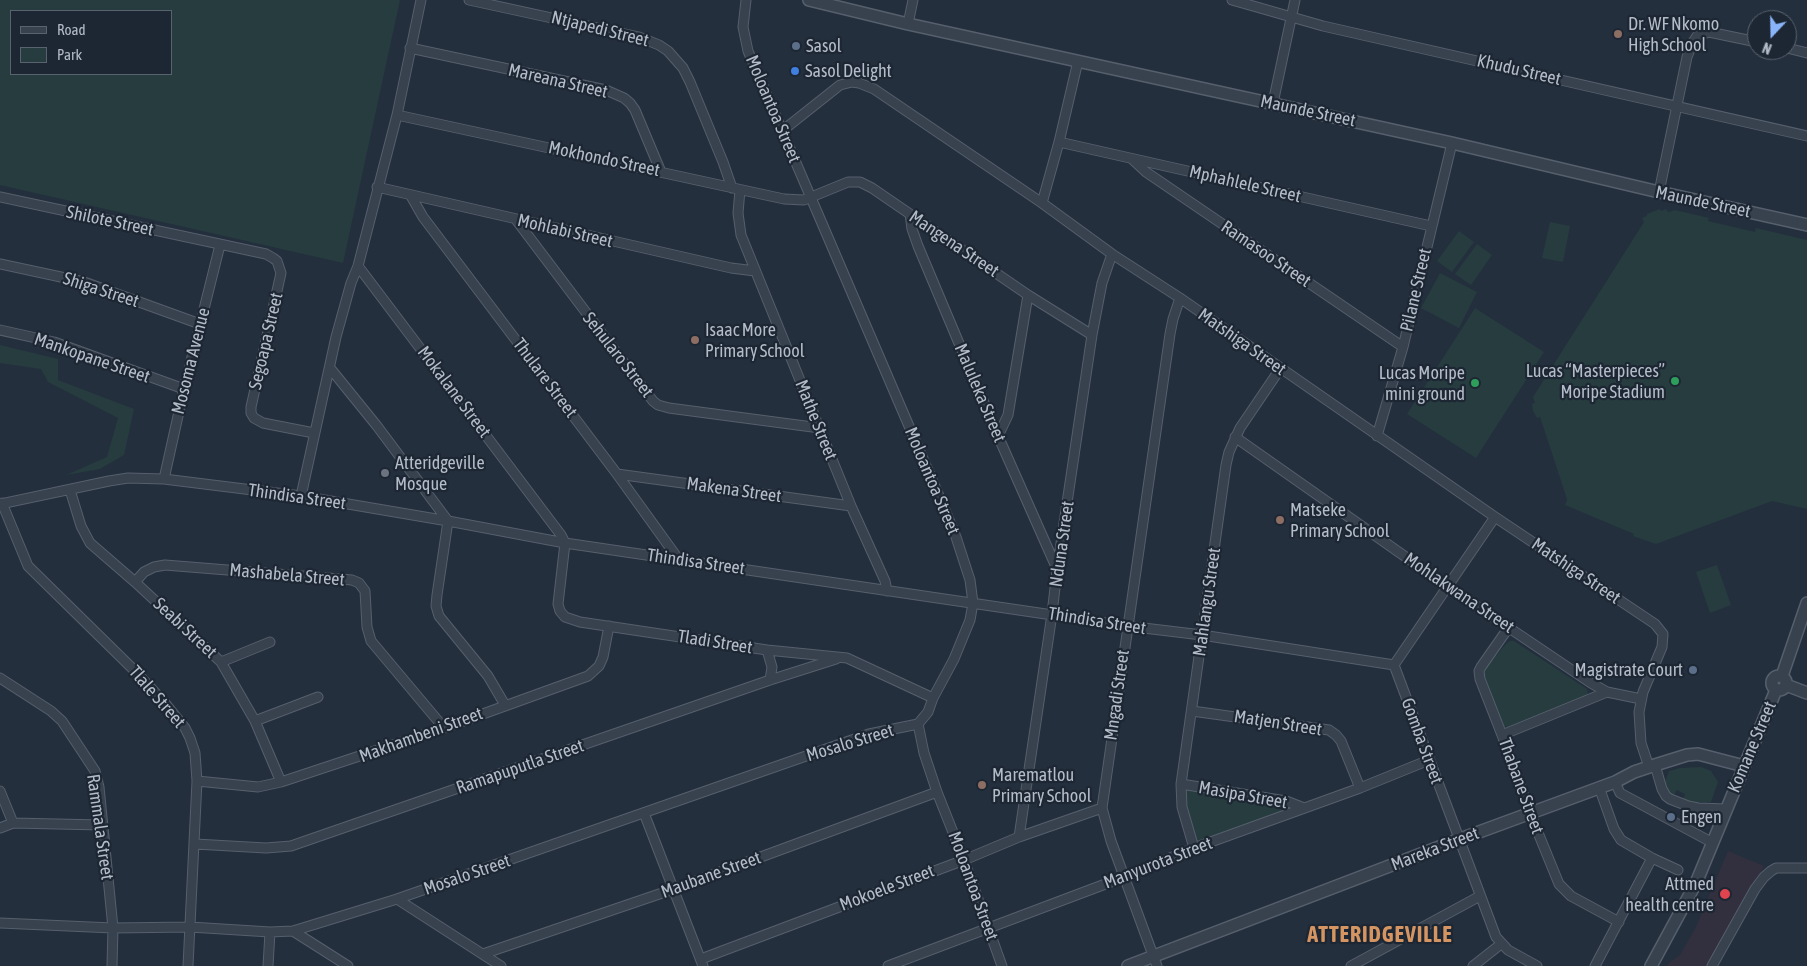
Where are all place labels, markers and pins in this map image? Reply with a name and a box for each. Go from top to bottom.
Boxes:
place label: Dr. WF Nkomo High School [1628,13,1719,56]
marker: Dr. WF Nkomo High School [1612,28,1624,40]
place label: Sasol [806,35,842,57]
marker: Sasol [790,40,802,52]
place label: Sasol Delight [805,60,892,82]
marker: Sasol Delight [789,65,801,77]
place label: Isaac More Primary School [705,319,804,362]
marker: Isaac More Primary School [689,334,701,346]
place label: Lucas “Masterpieces” Moripe Stadium [1526,360,1665,402]
place label: Lucas Moripe mini ground [1379,362,1465,404]
marker: Lucas “Masterpieces” Moripe Stadium [1669,375,1681,387]
marker: Lucas Moripe mini ground [1469,377,1481,389]
place label: Atteridgeville Mosque [395,452,485,494]
marker: Atteridgeville Mosque [379,467,391,479]
place label: Matseke Primary School [1290,499,1389,542]
marker: Matseke Primary School [1274,514,1286,526]
place label: Magistrate Court [1575,659,1683,681]
marker: Magistrate Court [1687,664,1699,676]
place label: Marematlou Primary School [992,764,1091,806]
marker: Marematlou Primary School [976,779,988,791]
place label: Engen [1681,806,1722,828]
marker: Engen [1665,811,1677,823]
place label: Attmed health centre [1625,873,1714,916]
marker: Attmed health centre [1718,887,1732,901]

